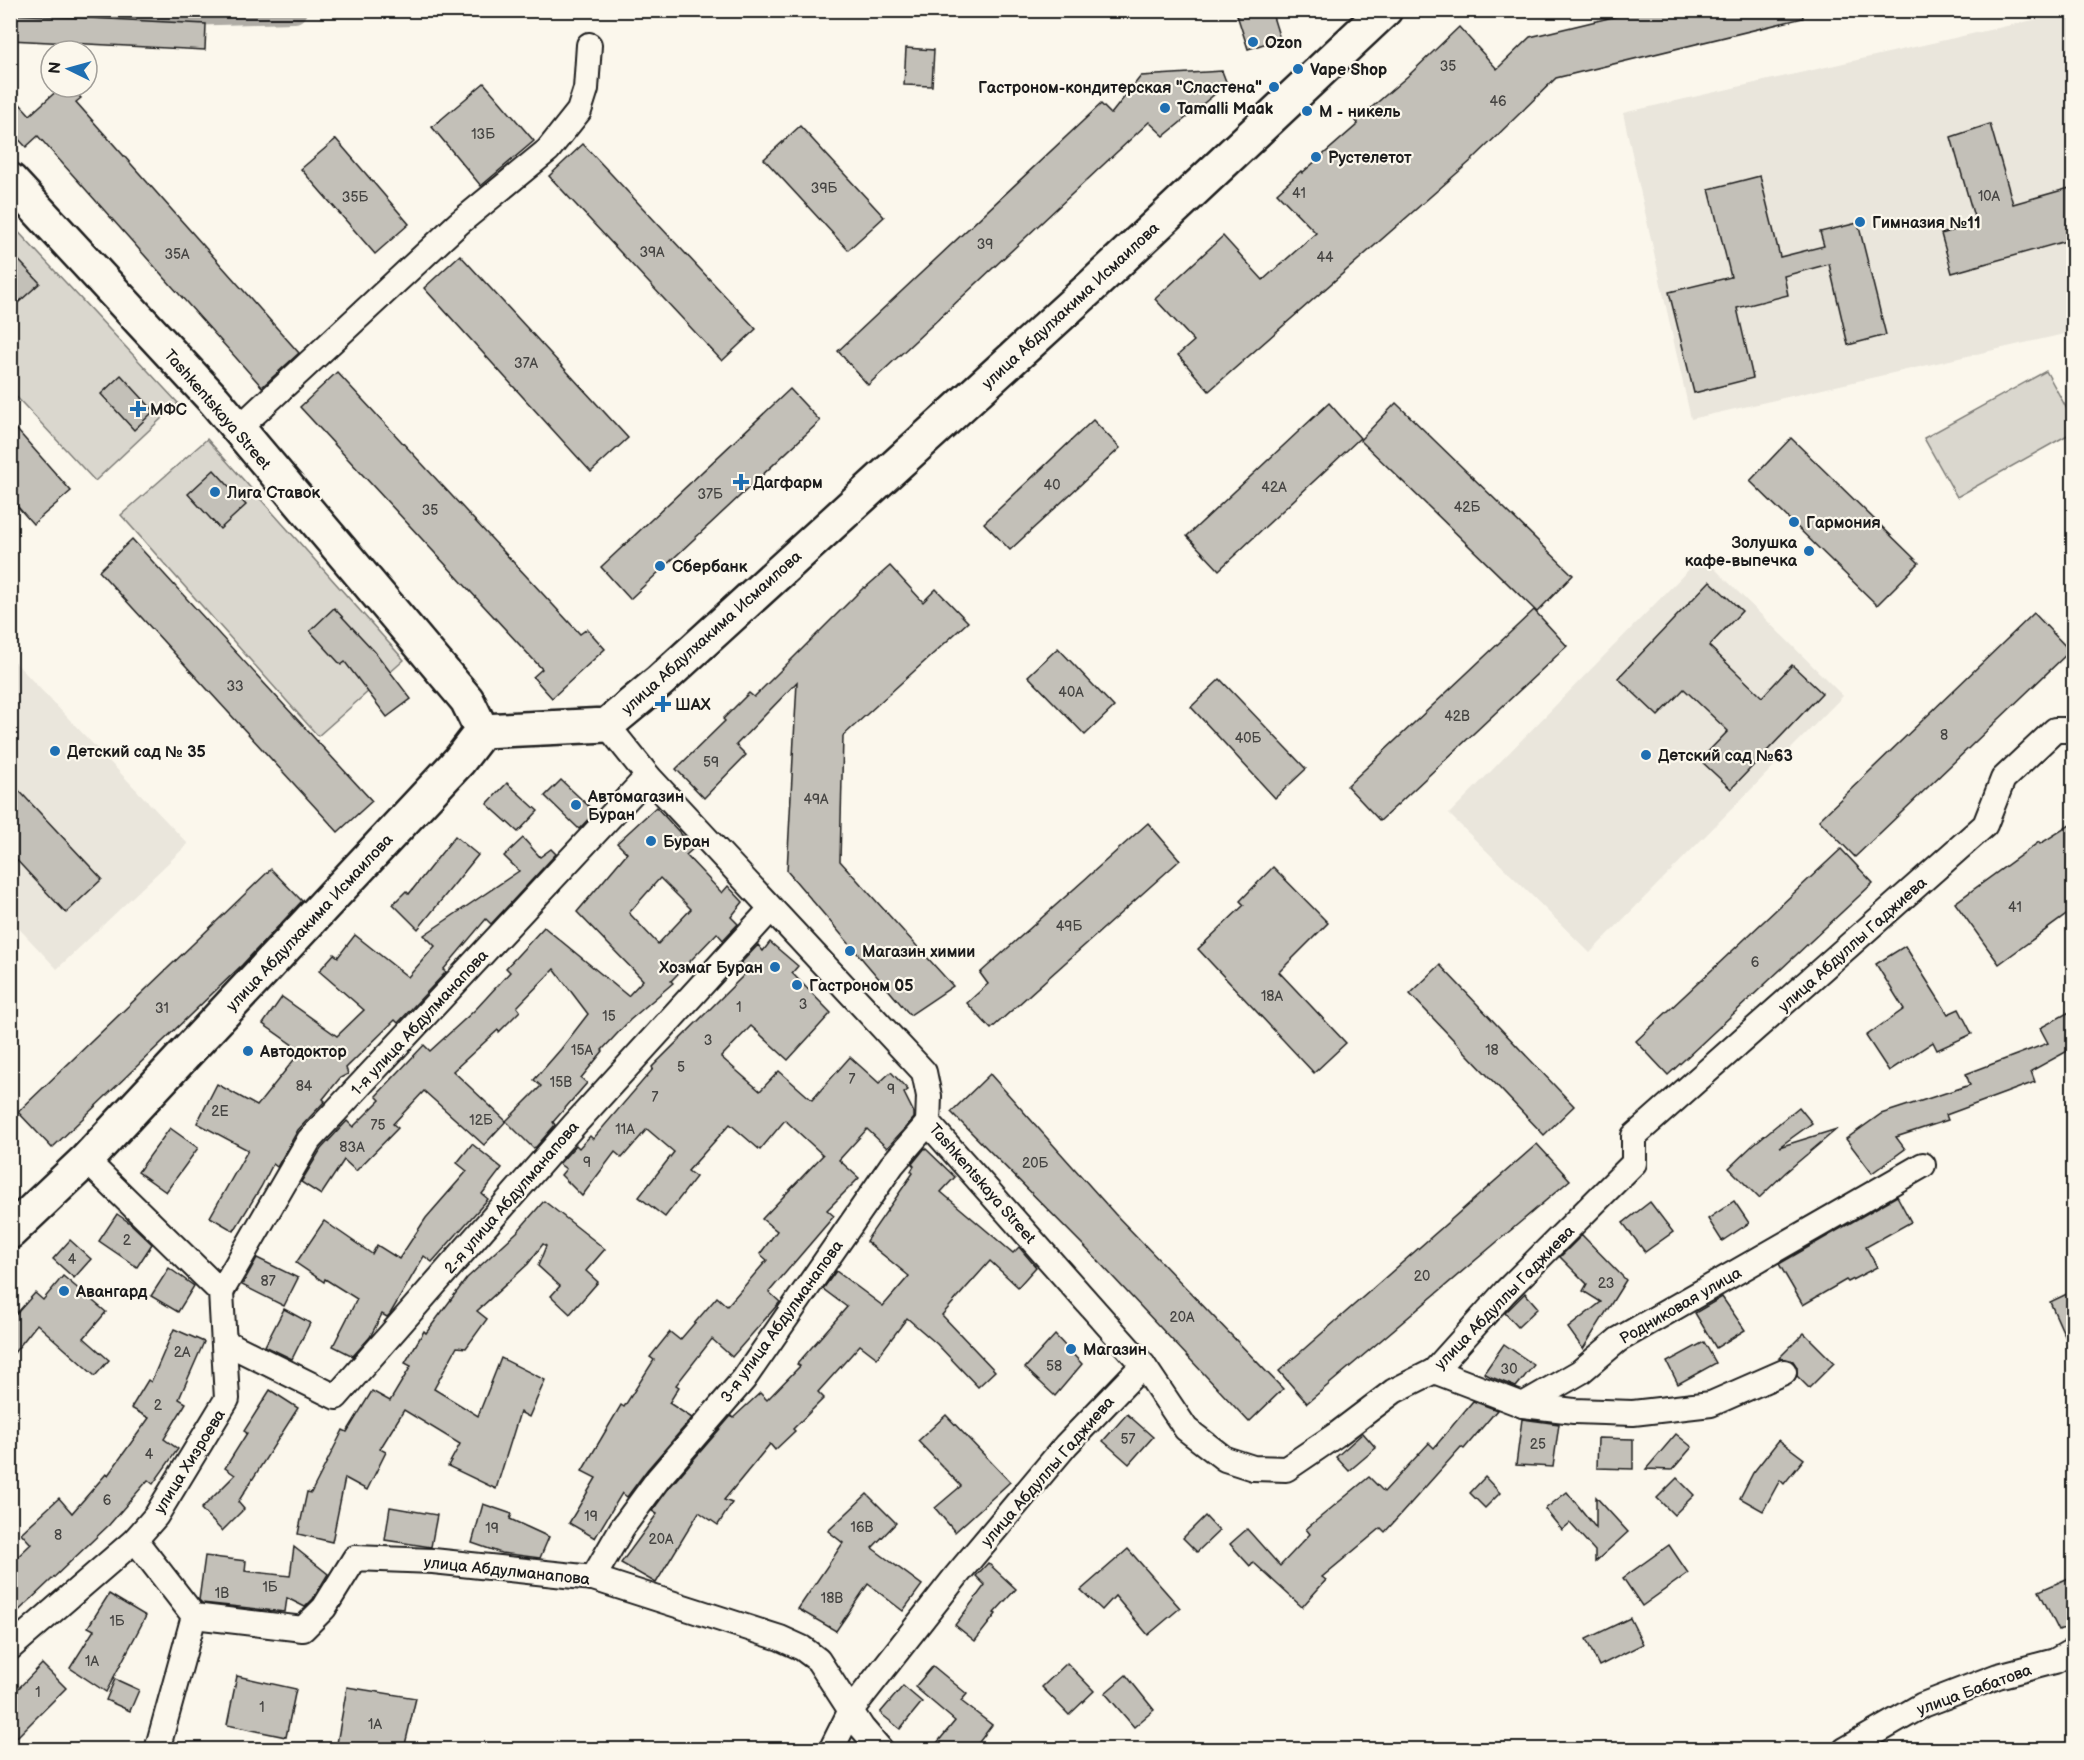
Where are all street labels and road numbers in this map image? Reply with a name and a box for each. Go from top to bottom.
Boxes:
street label: улица Абдулхакима Исмаилова [978,219,1164,393]
street label: Tashkentskaya Street [160,346,274,474]
street label: улица Абдулхакима Исмаилова [618,547,806,719]
street label: улица Абдулхакима Исмаилова [223,830,398,1016]
street label: улица Абдуллы Гаджиева [1775,873,1931,1017]
street label: 1-я улица Абдулманапова [348,946,493,1100]
street label: 2-я улица Абдулманапова [441,1117,584,1278]
street label: Tashkentskaya Street [925,1120,1039,1248]
street label: улица Абдуллы Гаджиева [1431,1222,1579,1374]
street label: 3-я улица Абдулманапова [717,1237,848,1407]
street label: Родниковая улица [1616,1263,1746,1349]
street label: улица Абдуллы Гаджиева [978,1393,1119,1551]
street label: улица Хизроева [151,1406,230,1517]
street label: улица Абдулманапова [423,1553,592,1590]
street label: улица Бабатова [1915,1661,2035,1720]

